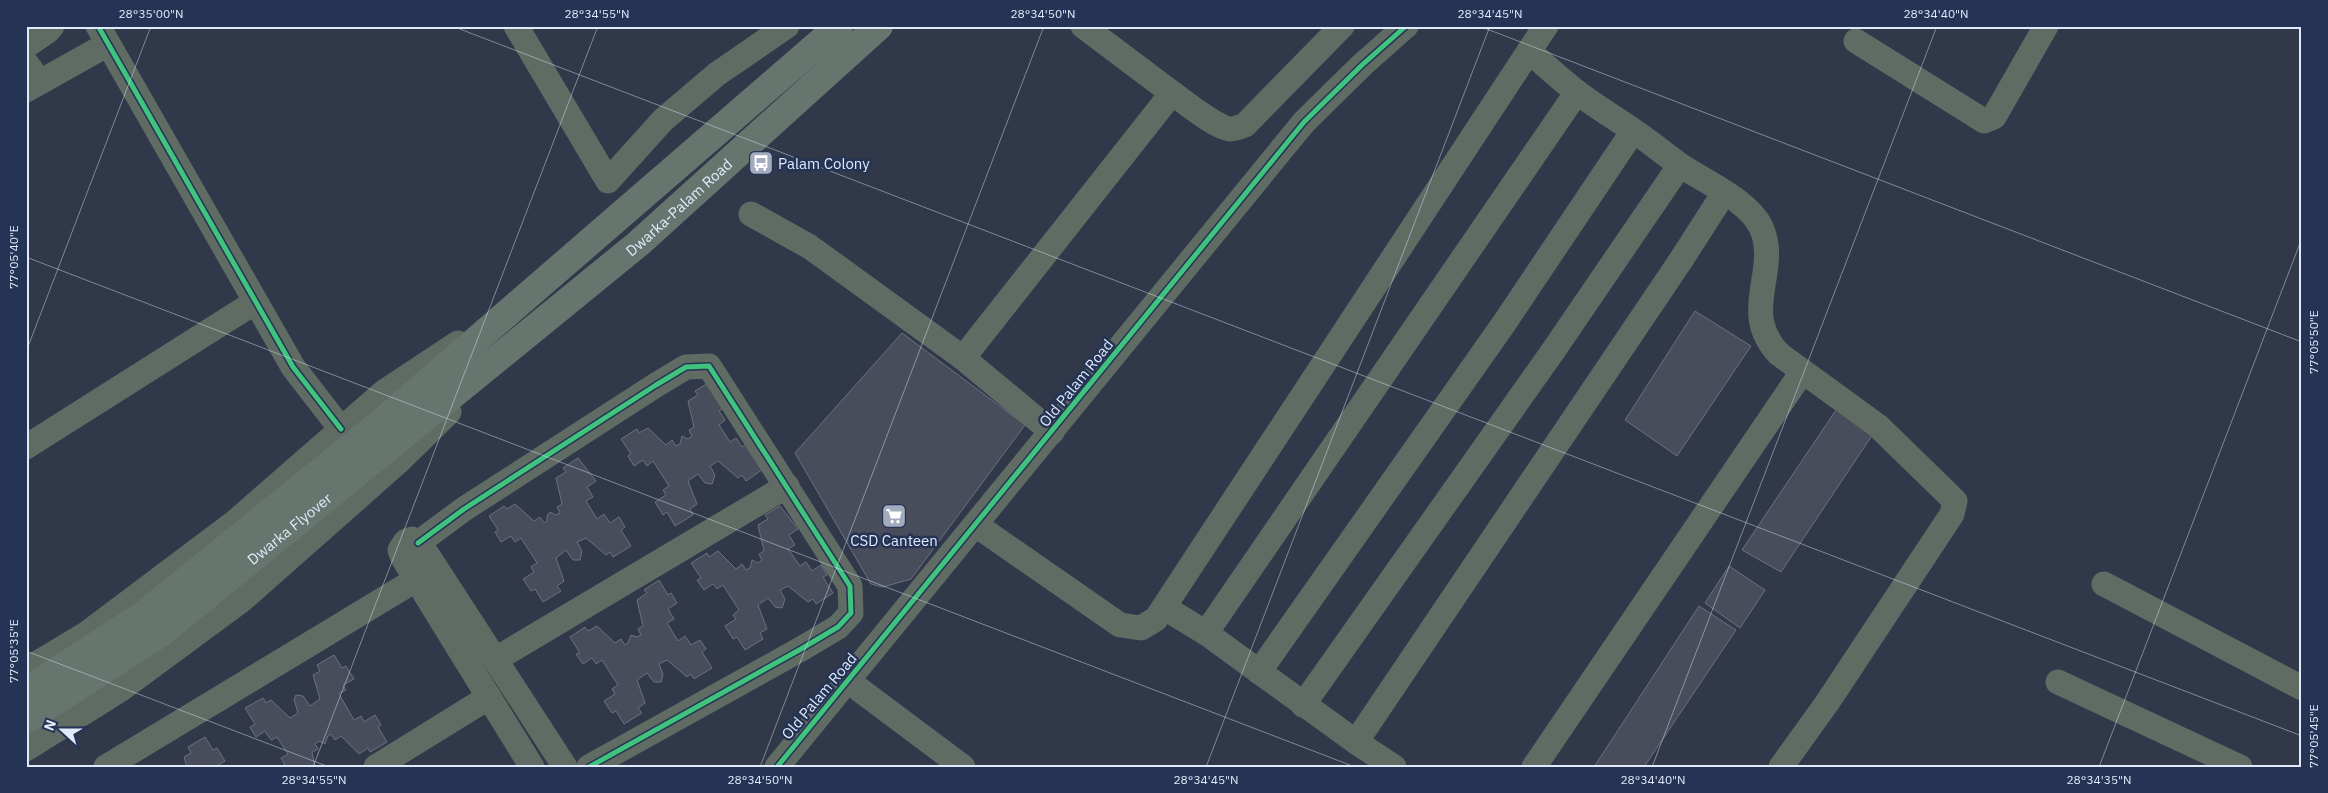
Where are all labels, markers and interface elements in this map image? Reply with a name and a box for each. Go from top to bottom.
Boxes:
text: 28°35'00"N [118,6,184,21]
text: 28°34'55"N [564,6,630,21]
text: 28°34'50"N [1010,6,1076,21]
text: 28°34'45"N [1457,6,1523,21]
text: 28°34'40"N [1903,6,1969,21]
bus stop icon: Palam Colony [748,150,774,176]
street label: Dwarka-Palam Road [621,154,736,260]
place label: Palam Colony [778,154,870,173]
text: 77°05'40"E [6,225,21,289]
text: 77°05'50"E [2306,310,2321,374]
street label: Old Palam Road [1035,335,1117,431]
street label: Dwarka Flyover [243,488,336,569]
supermarket icon: CSD Canteen [881,503,907,529]
place label: CSD Canteen [850,531,938,550]
text: 77°05'35"E [6,619,21,683]
street label: Old Palam Road [777,649,861,743]
text: 77°05'45"E [2306,704,2321,768]
north arrow [38,706,88,756]
text: N [40,717,60,733]
text: 28°34'55"N [281,772,347,787]
text: 28°34'50"N [727,772,793,787]
text: 28°34'45"N [1173,772,1239,787]
text: 28°34'40"N [1620,772,1686,787]
text: 28°34'35"N [2066,772,2132,787]

